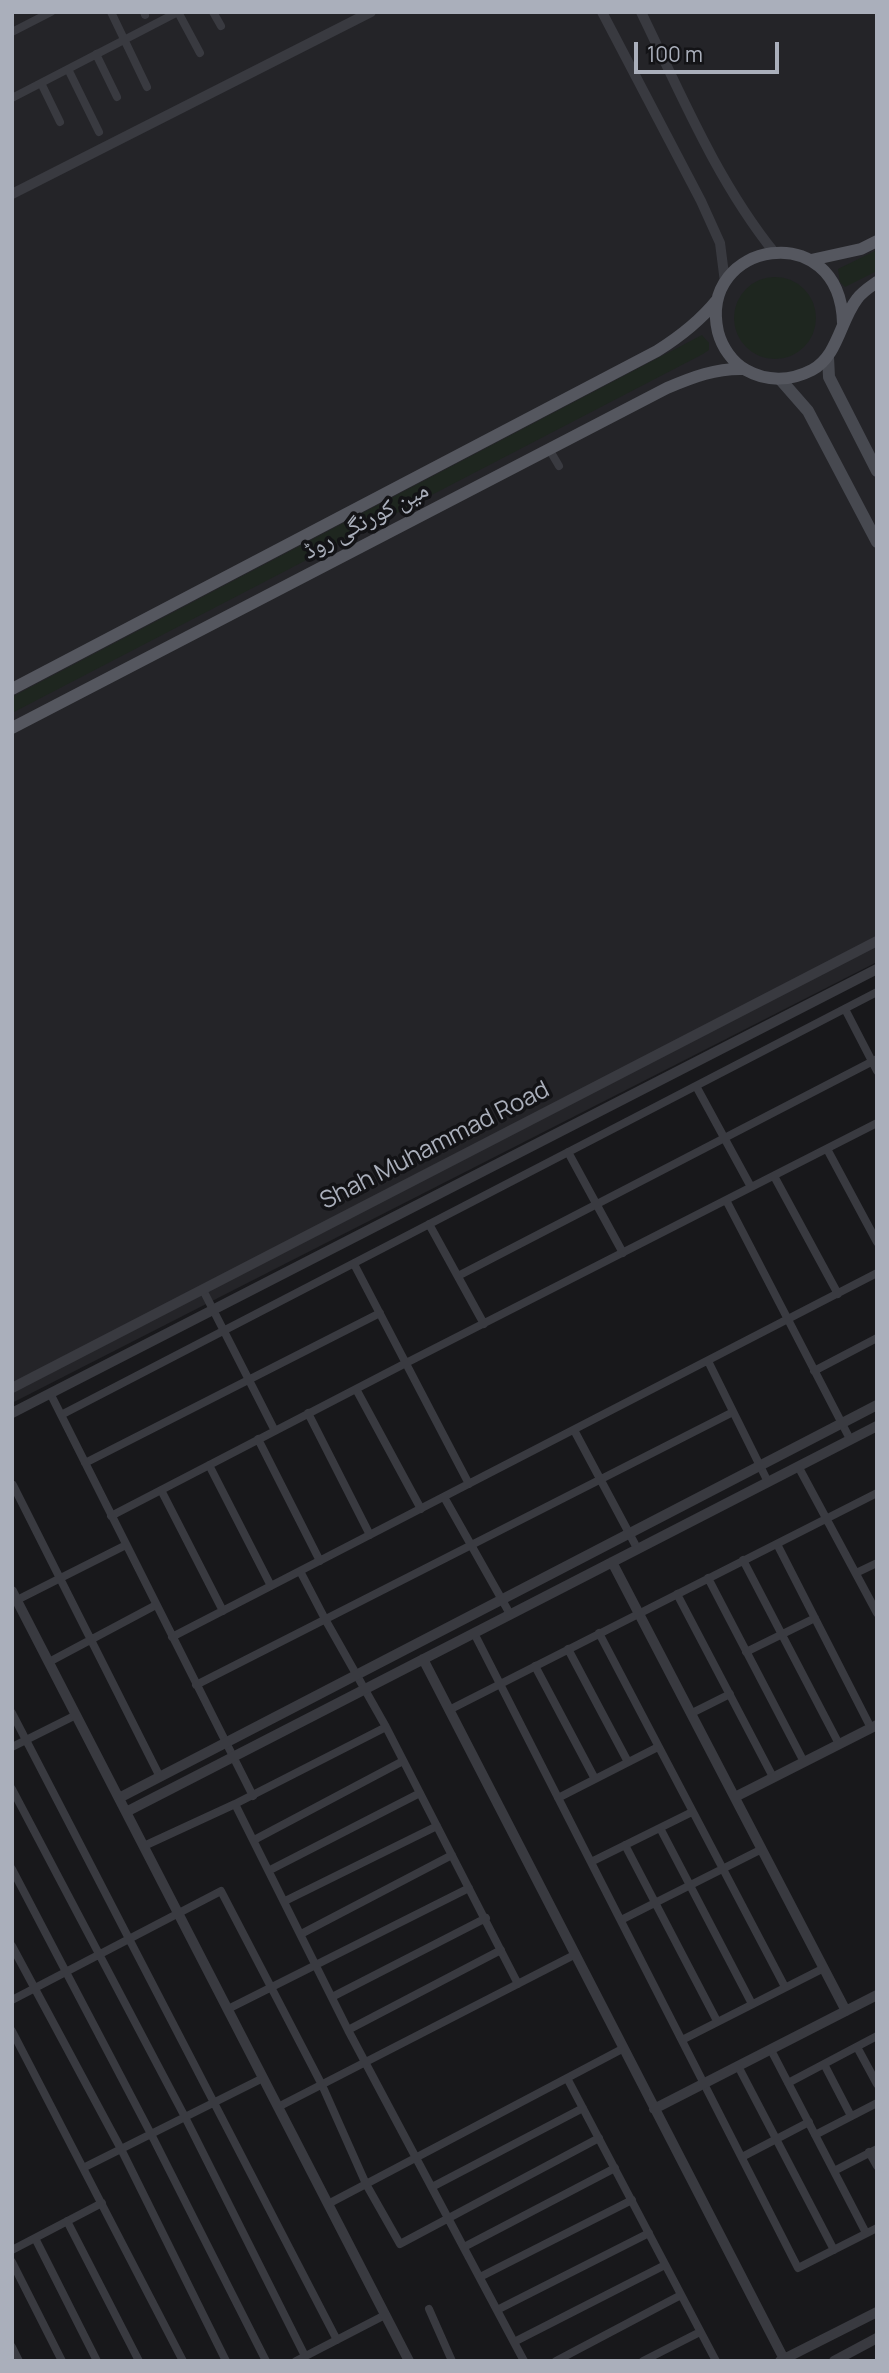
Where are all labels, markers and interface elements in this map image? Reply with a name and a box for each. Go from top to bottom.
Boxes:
scale bar [637,28,782,72]
text: 100 m [647,40,703,68]
street label: مین کورنگی روڈ [298,476,434,566]
street label: Shah Muhammad Road [316,1076,554,1216]

